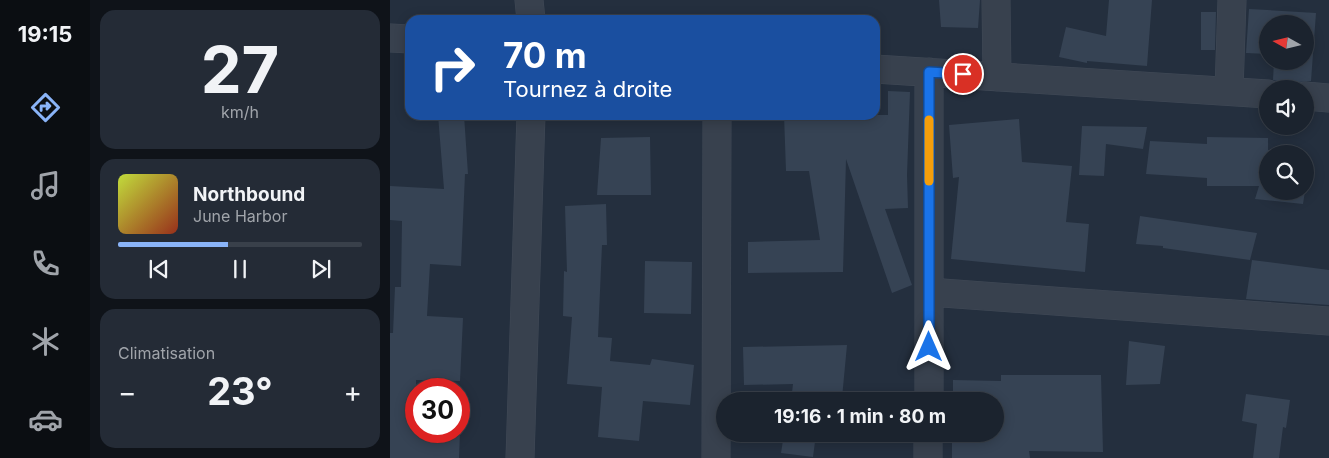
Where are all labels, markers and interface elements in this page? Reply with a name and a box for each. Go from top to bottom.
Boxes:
north arrow [1259,15,1314,70]
map controls [1259,15,1314,200]
text: 19:15 [18,21,72,47]
text: 27 [201,30,279,109]
text: 70 m [503,34,587,76]
icon: right [420,35,485,100]
pin [942,53,984,95]
icon: arrive [949,60,977,88]
text: Tournez à droite [503,76,672,102]
button: sound [1259,80,1314,135]
icon: directions [28,90,63,125]
text: km/h [221,102,259,122]
button: search [1259,145,1314,200]
icon: music [28,168,63,203]
text: Northbound [193,183,305,206]
text: June Harbor [193,206,287,226]
icon: phone [28,246,63,281]
icon: previous [145,255,173,283]
icon: pause [226,255,254,283]
icon: next [307,255,335,283]
position arrow [902,320,954,372]
icon: climate [28,324,63,359]
text: Climatisation [118,343,215,363]
text: 23° [207,368,273,414]
text: − [118,375,137,409]
text: + [343,375,362,409]
speed limit sign: 30 [405,378,470,443]
icon: car [28,402,63,437]
text: 19:16 · 1 min · 80 m [774,405,946,428]

